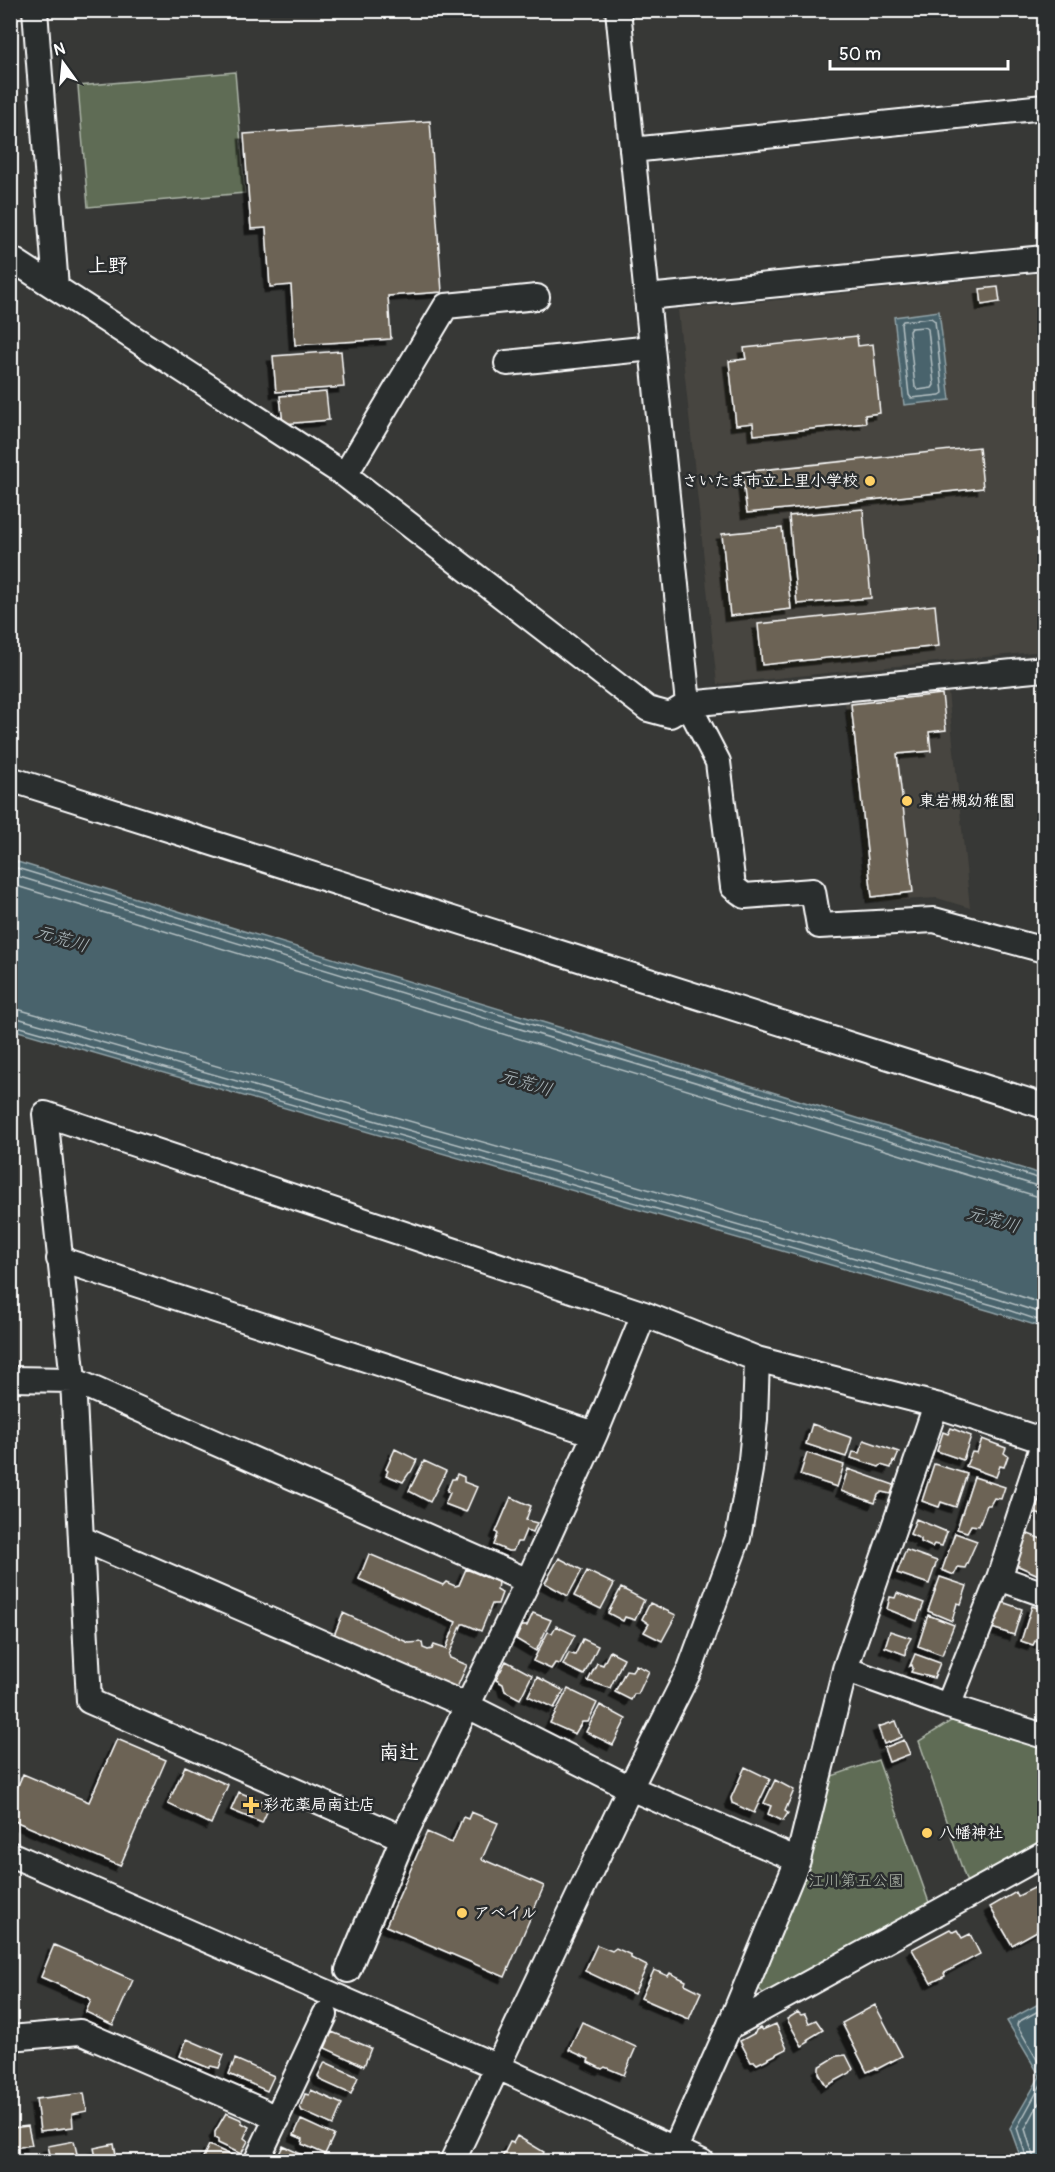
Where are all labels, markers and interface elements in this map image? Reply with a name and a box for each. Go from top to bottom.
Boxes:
north arrow [33,33,93,93]
scale bar [830,33,1008,71]
text: N [52,38,67,61]
text: 50 m [839,43,881,66]
district label: 上野 [88,253,128,278]
place label: さいたま市立上里小学校 [682,471,858,491]
marker: さいたま市立上里小学校 [863,474,877,488]
place label: 東岩槻幼稚園 [919,791,1015,811]
marker: 東岩槻幼稚園 [900,794,914,808]
water label: 元荒川 [33,920,91,958]
water label: 元荒川 [497,1064,555,1102]
water label: 元荒川 [964,1202,1022,1238]
district label: 南辻 [379,1740,419,1765]
place label: 彩花薬局南辻店 [263,1795,375,1815]
marker: 彩花薬局南辻店 [244,1798,258,1812]
place label: 八幡神社 [939,1823,1003,1843]
marker: 八幡神社 [920,1826,934,1840]
park label: 江川第五公園 [808,1871,904,1891]
place label: アベイル [474,1903,537,1923]
marker: アベイル [455,1906,469,1920]

